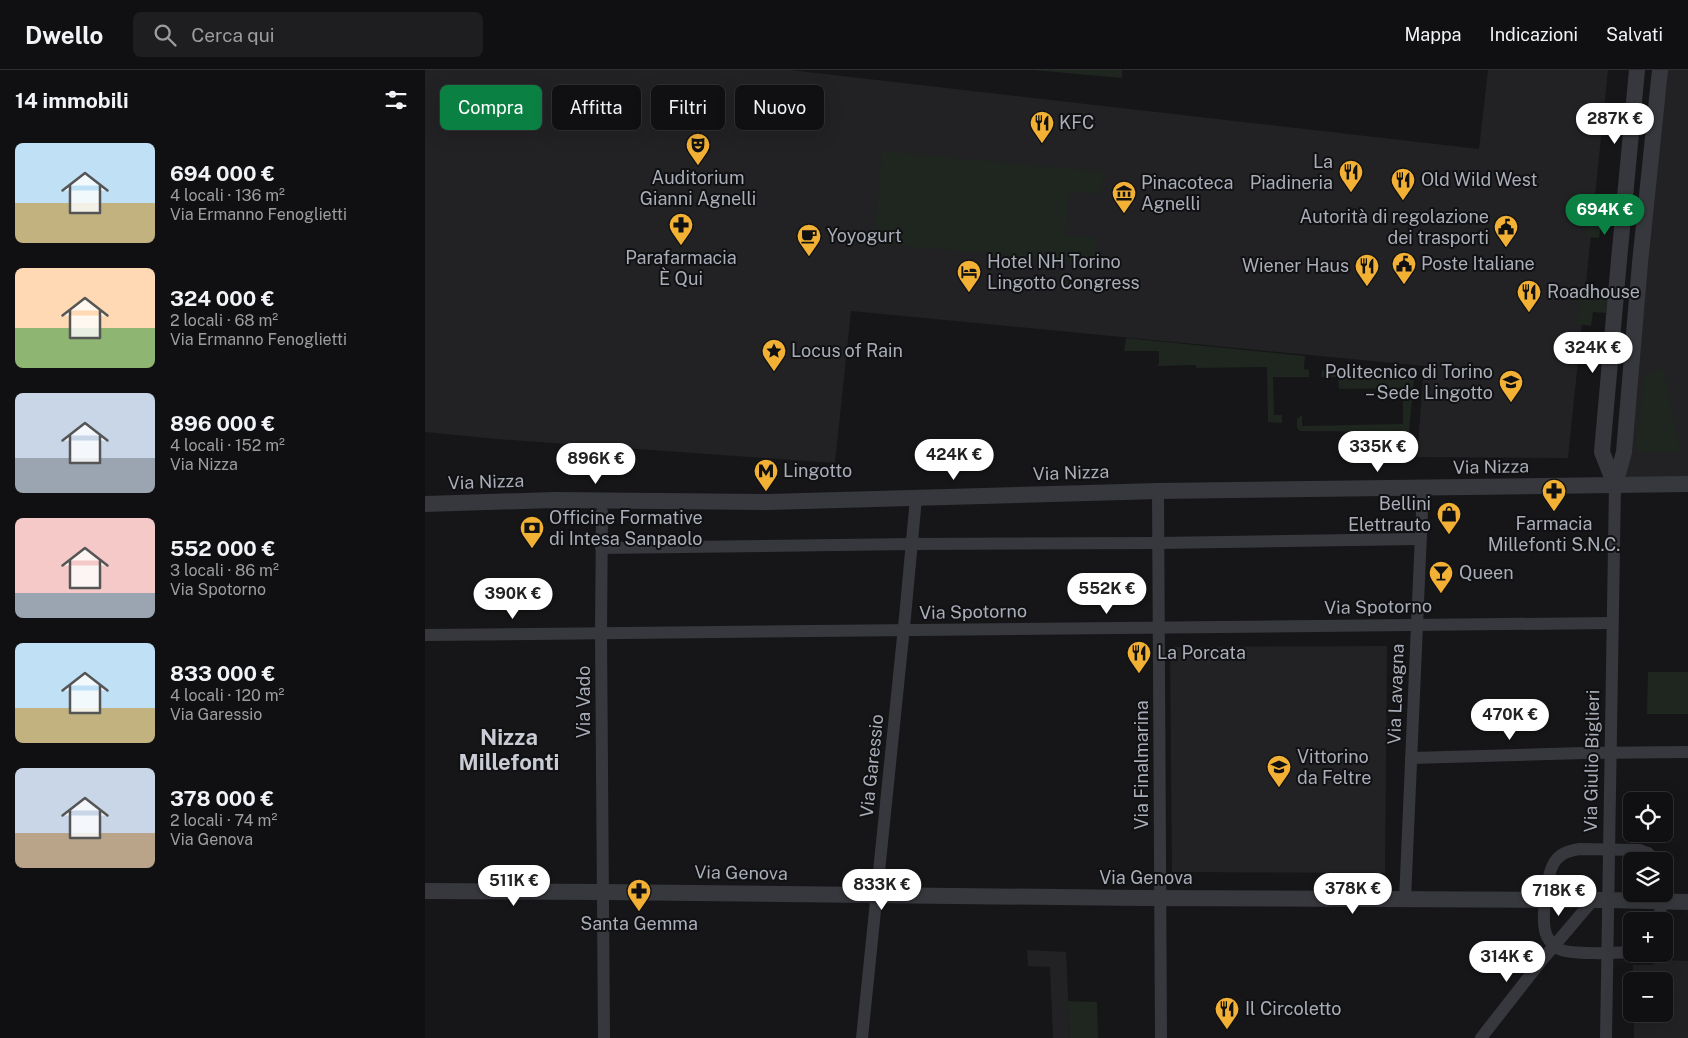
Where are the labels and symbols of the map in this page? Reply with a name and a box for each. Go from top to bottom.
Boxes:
pin: 287K € [1574,102,1656,145]
restaurant icon: KFC [1029,110,1055,144]
place label: KFC [1059,112,1094,133]
theatre icon: Auditorium Gianni Agnelli [685,132,711,166]
place label: La Piadineria [1250,151,1333,193]
restaurant icon: La Piadineria [1338,159,1364,193]
place label: Auditorium Gianni Agnelli [640,167,756,209]
restaurant icon: Old Wild West [1390,167,1416,201]
place label: Old Wild West [1421,169,1538,190]
place label: Pinacoteca Agnelli [1141,172,1233,214]
museum icon: Pinacoteca Agnelli [1111,180,1137,214]
pin: 694K € [1564,194,1646,236]
place label: Autorità di regolazione dei trasporti [1300,206,1489,248]
pharmacy icon: Parafarmacia È Qui [668,212,694,246]
public building icon: Autorità di regolazione dei trasporti [1493,214,1519,248]
cafe icon: Yoyogurt [796,223,822,257]
place label: Yoyogurt [827,225,902,246]
place label: Parafarmacia È Qui [625,247,737,289]
place label: Hotel NH Torino Lingotto Congress [987,251,1140,293]
public building icon: Poste Italiane [1391,251,1417,285]
restaurant icon: Wiener Haus [1354,253,1380,287]
place label: Poste Italiane [1421,253,1535,274]
place label: Wiener Haus [1242,255,1349,276]
hotel icon: Hotel NH Torino Lingotto Congress [956,259,982,293]
restaurant icon: Roadhouse [1516,279,1542,313]
place label: Roadhouse [1547,281,1640,302]
pin: 324K € [1552,332,1634,374]
place icon: Locus of Rain [761,338,787,372]
place label: Locus of Rain [791,340,903,361]
place label: Politecnico di Torino – Sede Lingotto [1325,361,1493,403]
school or university icon: Politecnico di Torino – Sede Lingotto [1498,369,1524,403]
pin: 335K € [1337,430,1419,473]
pin: 424K € [913,438,995,481]
pin: 896K € [555,442,637,485]
street label: Via Nizza [1453,455,1529,478]
metro station icon: Lingotto [753,458,779,492]
place label: Lingotto [783,460,852,481]
street label: Via Nizza [1032,461,1110,484]
street label: Via Nizza [447,470,525,493]
pharmacy icon: Farmacia Millefonti S.N.C. [1541,478,1567,512]
place label: Bellini Elettrauto [1348,493,1431,535]
shop icon: Bellini Elettrauto [1436,501,1462,535]
place label: Officine Formative di Intesa Sanpaolo [549,507,703,549]
place label: Farmacia Millefonti S.N.C. [1488,513,1620,555]
bank icon: Officine Formative di Intesa Sanpaolo [519,515,545,549]
bar icon: Queen [1428,560,1454,594]
place label: Queen [1459,562,1514,583]
pin: 552K € [1066,572,1148,615]
pin: 390K € [472,578,554,620]
street label: Via Spotorno [1324,595,1432,618]
street label: Via Spotorno [919,600,1027,623]
restaurant icon: La Porcata [1126,640,1152,674]
place label: La Porcata [1157,642,1246,663]
street label: Via Lavagna [1383,643,1408,745]
street label: Via Vado [573,666,594,738]
street label: Via Giulio Biglieri [1580,690,1603,832]
pin: 470K € [1469,698,1551,741]
street label: Via Finalmarina [1131,700,1152,830]
street label: Via Garessio [856,713,887,819]
district label: Nizza Millefonti [459,724,559,775]
place label: Vittorino da Feltre [1297,746,1372,788]
school or university icon: Vittorino da Feltre [1266,754,1292,788]
street label: Via Genova [694,861,788,884]
pin: 511K € [473,864,555,907]
street label: Via Genova [1099,867,1193,888]
pin: 833K € [841,868,923,911]
pin: 378K € [1312,872,1394,915]
pin: 718K € [1518,874,1600,917]
pharmacy icon: Santa Gemma [626,878,652,912]
place label: Santa Gemma [580,913,698,934]
pin: 314K € [1466,940,1548,983]
restaurant icon: Il Circoletto [1214,996,1240,1030]
place label: Il Circoletto [1245,998,1342,1019]

